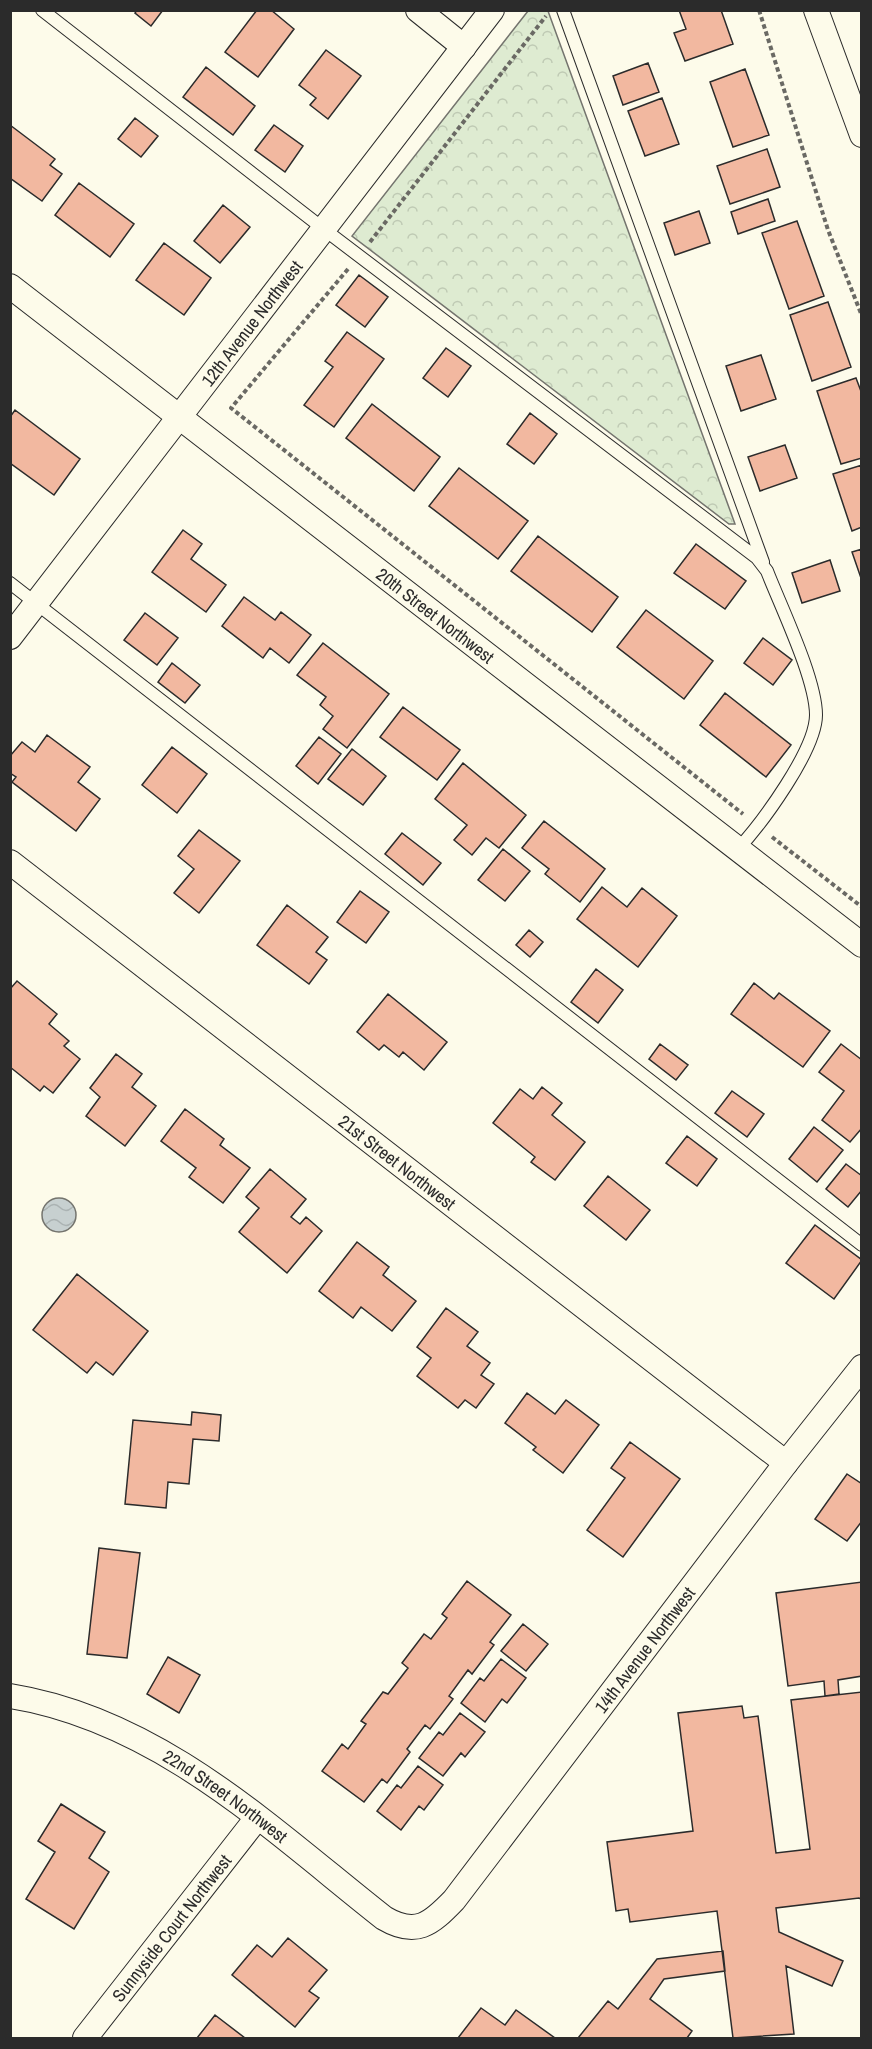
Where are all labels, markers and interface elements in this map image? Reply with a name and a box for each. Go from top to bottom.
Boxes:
street label: 12th Avenue Northwest [195,255,308,391]
street label: 20th Street Northwest [371,562,500,669]
street label: 21st Street Northwest [334,1109,461,1215]
street label: 14th Avenue Northwest [588,1581,700,1718]
street label: 22nd Street Northwest [159,1743,293,1848]
street label: Sunnyside Court Northwest [106,1849,237,2007]

